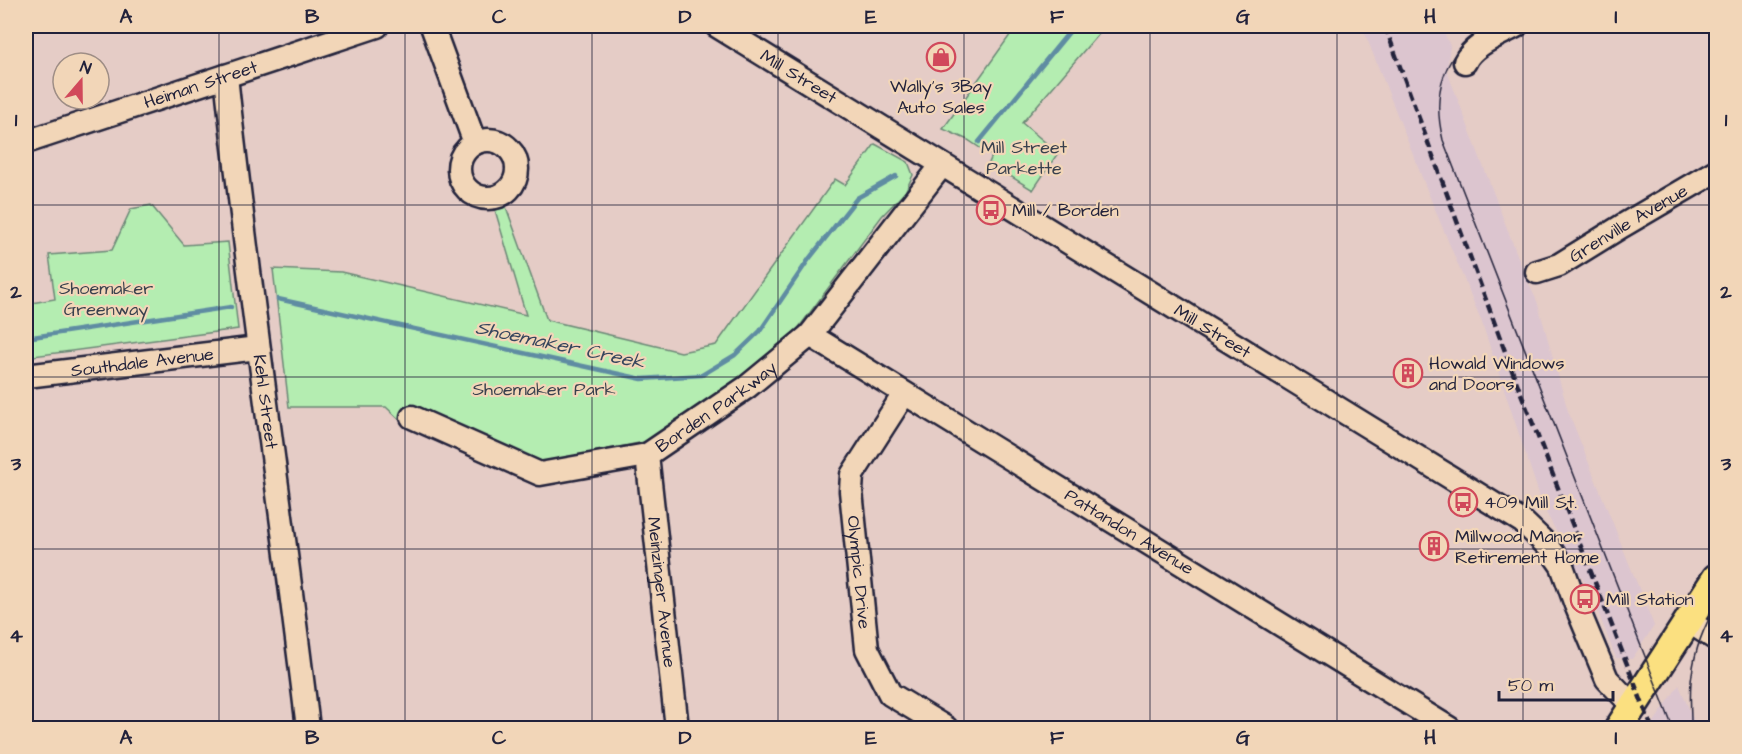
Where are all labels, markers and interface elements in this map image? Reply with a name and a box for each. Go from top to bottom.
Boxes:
text: A [120,3,133,31]
text: B [305,3,320,31]
text: C [492,3,507,31]
text: D [679,3,692,31]
text: E [865,3,877,31]
text: F [1050,3,1065,31]
text: G [1236,3,1250,31]
text: H [1424,3,1436,31]
text: I [1614,3,1618,31]
shop icon: Wally's 3Bay Auto Sales [925,41,957,73]
street label: Mill Street [756,43,843,110]
north arrow [51,51,111,111]
street label: Heiman Street [141,54,262,115]
text: N [77,56,94,80]
place label: Wally's 3Bay Auto Sales [890,74,992,120]
text: 1 [15,106,18,134]
text: 1 [1725,106,1728,134]
park label: Mill Street Parkette [981,135,1068,181]
street label: Grenville Avenue [1564,178,1692,268]
bus stop icon: Mill / Borden [975,194,1007,226]
place label: Mill / Borden [1012,198,1119,223]
park label: Shoemaker Greenway [59,276,153,323]
text: 2 [9,278,22,306]
text: 2 [1719,278,1732,306]
street label: Mill Street [1169,298,1256,365]
water label: Shoemaker Creek [473,313,648,377]
street label: Southdale Avenue [69,341,215,383]
place label: Howald Windows and Doors [1429,351,1565,397]
street label: Kehl Street [247,353,285,451]
street label: Borden Parkway [650,355,783,458]
building icon: Howald Windows and Doors [1392,357,1424,389]
park label: Shoemaker Park [472,377,616,402]
text: 3 [10,450,22,478]
text: 3 [1720,450,1732,478]
street label: Pattandon Avenue [1060,482,1199,581]
bus stop icon: 409 Mill St. [1447,486,1479,518]
place label: 409 Mill St. [1484,490,1577,515]
street label: Meinzinger Avenue [641,515,683,669]
street label: Olympic Drive [841,515,877,630]
place label: Millwood Manor Retirement Home [1455,524,1600,570]
building icon: Millwood Manor Retirement Home [1418,530,1450,562]
bus stop icon: Mill Station [1569,583,1601,615]
place label: Mill Station [1606,587,1694,612]
text: 4 [9,622,23,650]
text: 4 [1719,622,1733,650]
scale bar [1499,664,1613,702]
text: 50 m [1508,673,1553,698]
text: A [120,724,133,752]
text: B [305,724,320,752]
text: C [492,724,507,752]
text: D [679,724,692,752]
text: E [865,724,877,752]
text: F [1050,724,1065,752]
text: G [1236,724,1250,752]
text: H [1424,724,1436,752]
text: I [1614,724,1618,752]

